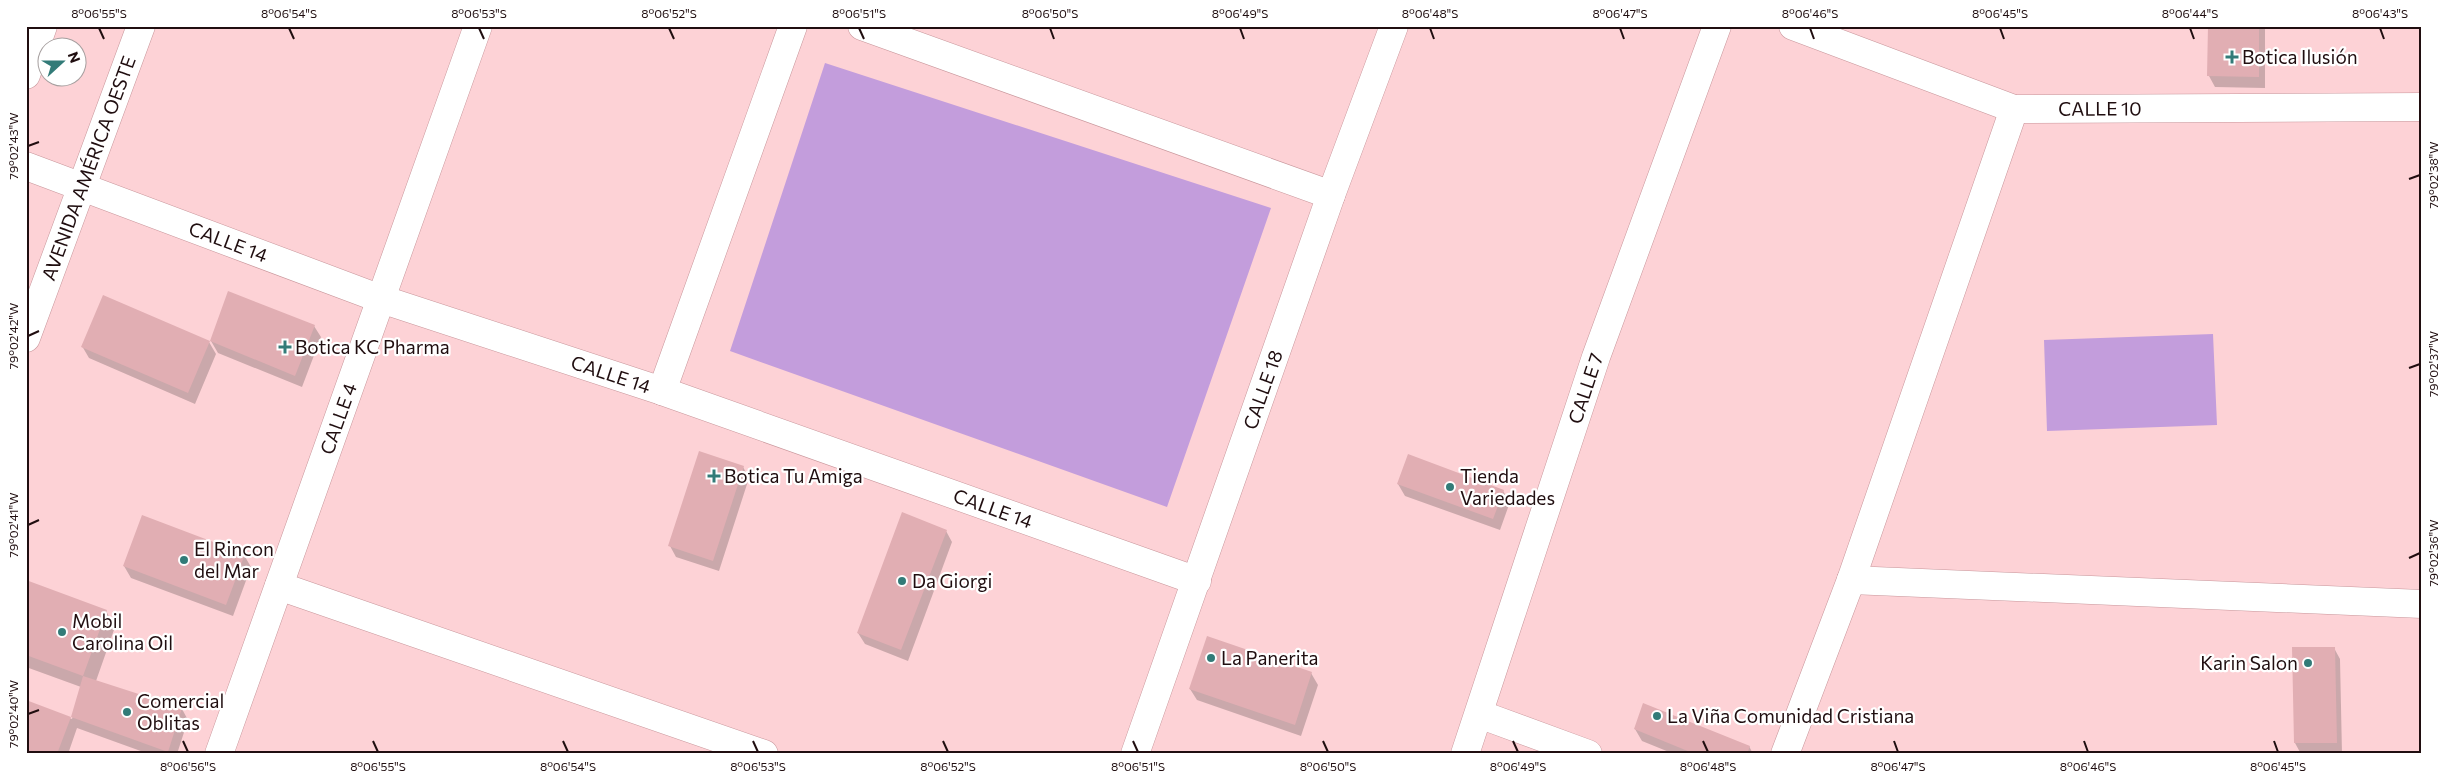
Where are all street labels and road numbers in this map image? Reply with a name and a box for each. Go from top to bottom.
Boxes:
street label: AVENIDA AMÉRICA OESTE [38,53,140,283]
street label: CALLE 10 [2058,96,2142,120]
street label: CALLE 14 [186,216,271,267]
street label: CALLE 18 [1238,347,1287,432]
street label: CALLE 14 [568,350,654,398]
street label: CALLE 7 [1563,350,1608,426]
street label: CALLE 4 [315,380,361,457]
street label: CALLE 14 [950,483,1036,533]

